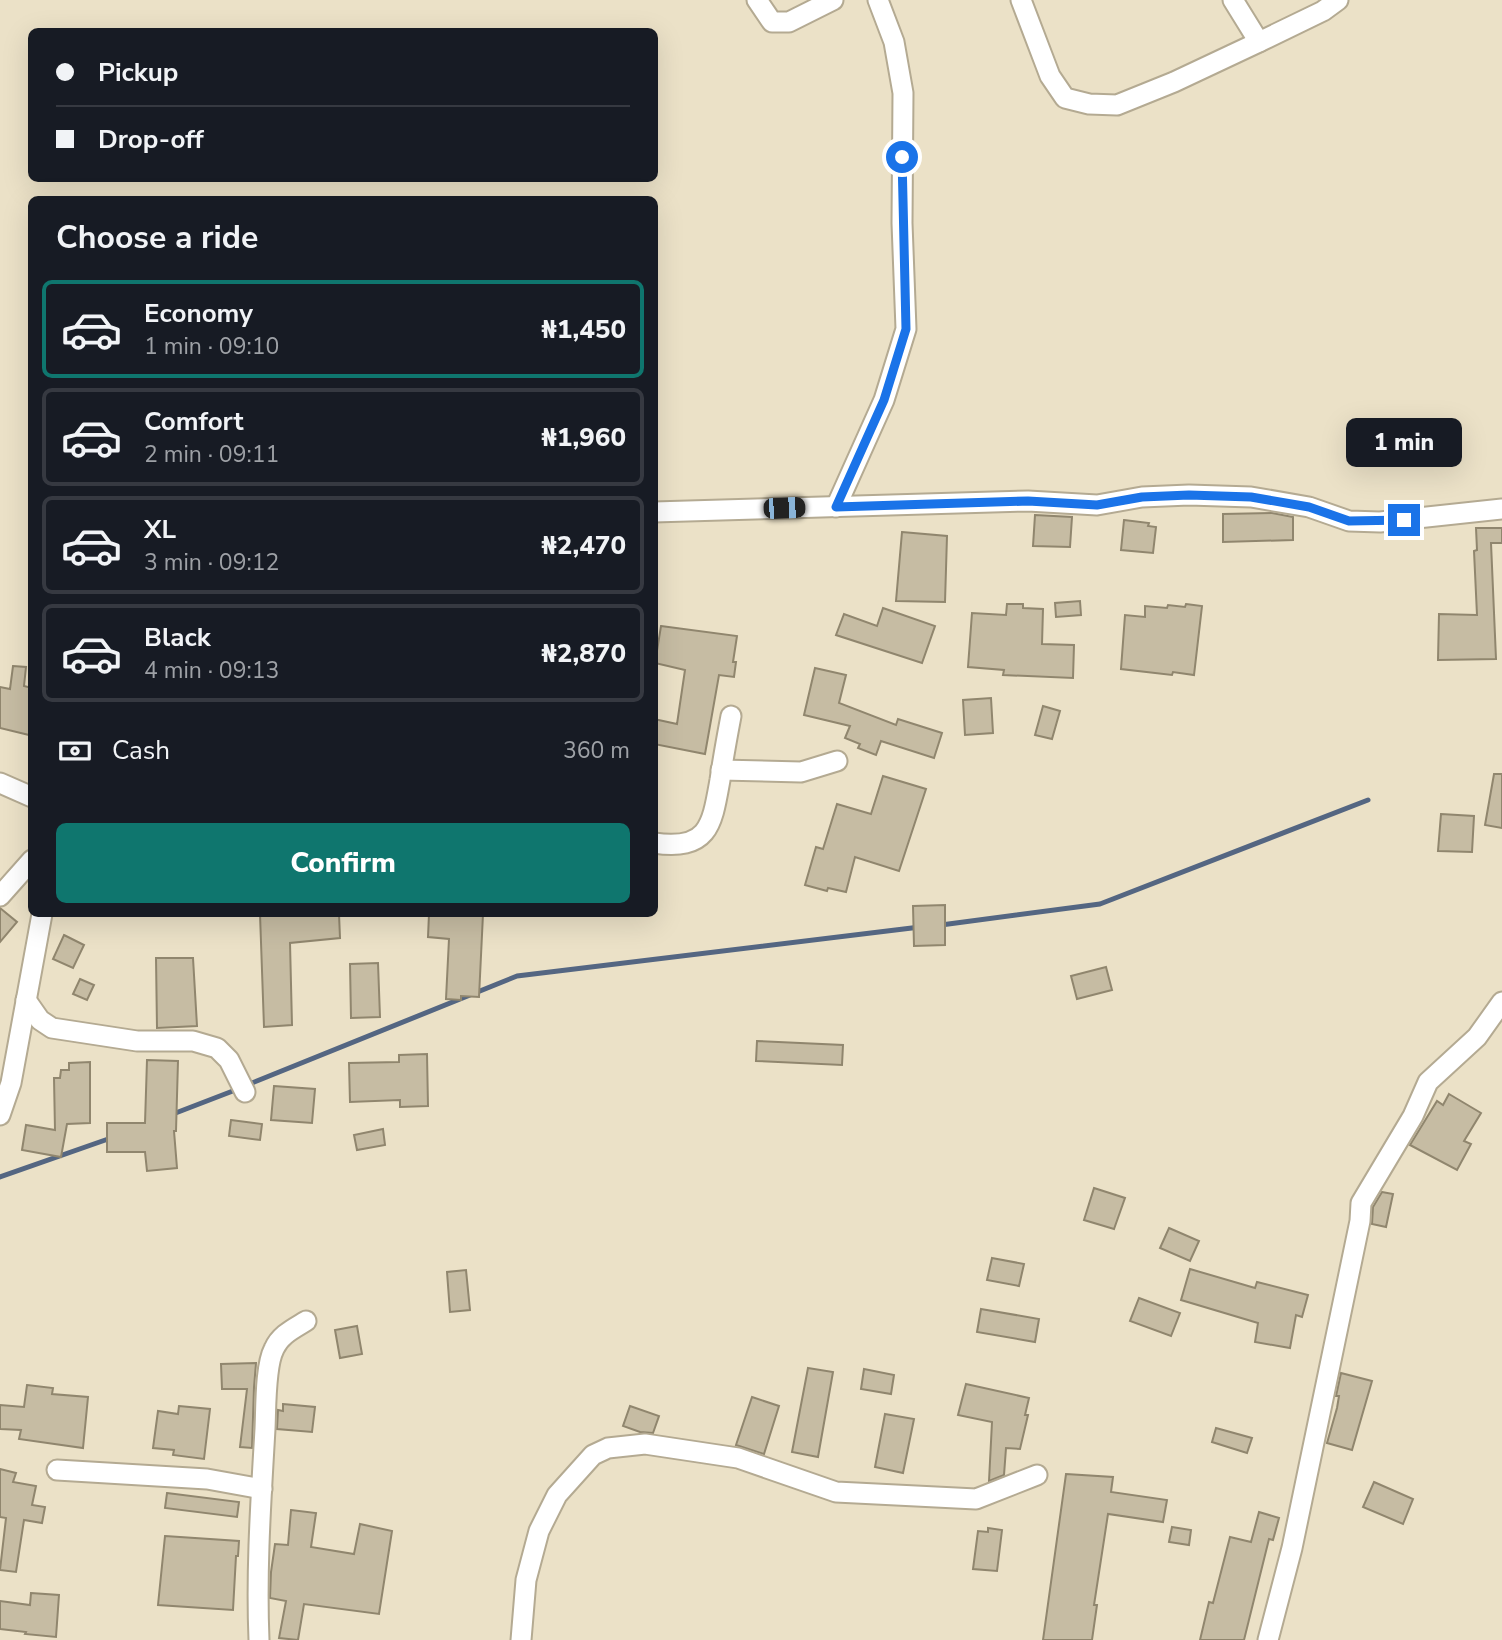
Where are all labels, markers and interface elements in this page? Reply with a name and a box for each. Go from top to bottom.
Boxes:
text: Pickup [98,55,178,90]
text: Drop-off [98,122,204,157]
route start [886,141,918,173]
text: Choose a ride [56,216,258,259]
text: Economy [144,296,253,331]
icon: car [60,298,123,361]
text: ₦1,450 [541,312,626,347]
text: 1 min · 09:10 [144,331,279,362]
text: Comfort [144,404,244,439]
icon: car [60,406,123,469]
callout: 1 min [1346,419,1462,468]
text: ₦1,960 [541,420,626,455]
text: 1 min [1374,427,1434,458]
text: 2 min · 09:11 [144,439,279,470]
car [763,497,806,519]
route end [1388,504,1420,536]
text: XL [144,512,176,547]
icon: car [60,514,123,577]
text: ₦2,470 [541,528,626,563]
text: 3 min · 09:12 [144,547,279,578]
text: Black [144,620,211,655]
icon: car [60,622,123,685]
text: ₦2,870 [541,636,626,671]
text: 4 min · 09:13 [144,655,279,686]
icon: cash [56,732,94,770]
text: Cash [112,733,170,768]
text: 360 m [563,735,630,766]
button: Confirm [56,823,630,903]

